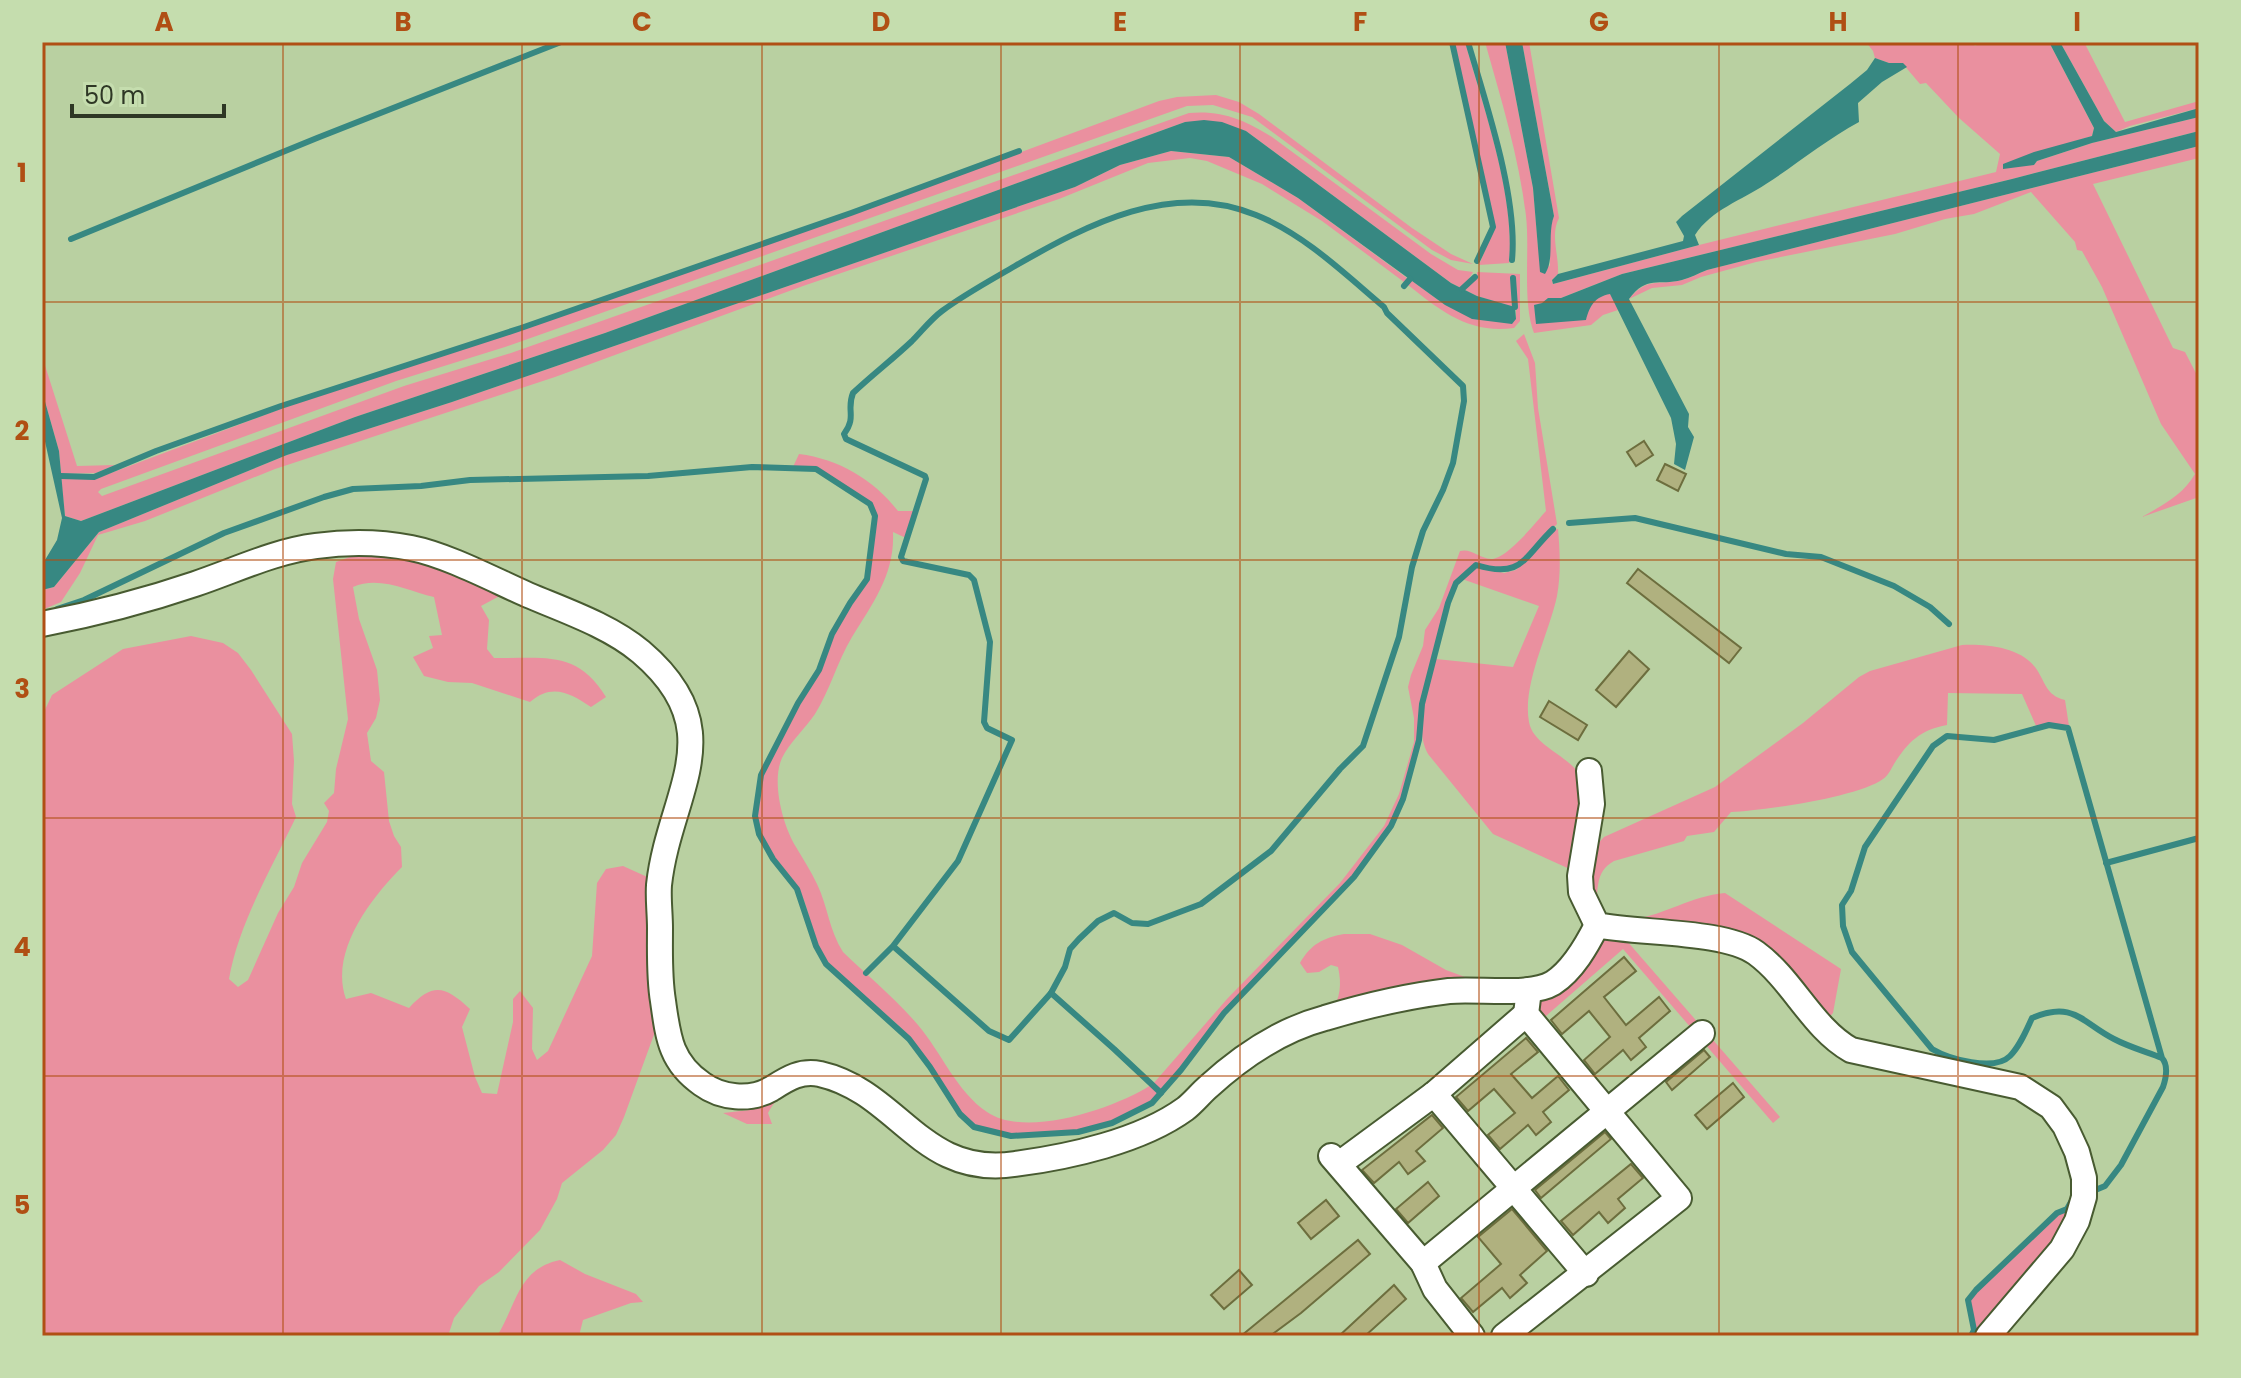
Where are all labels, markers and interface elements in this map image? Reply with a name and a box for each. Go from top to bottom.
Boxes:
text: A [154,4,174,40]
text: B [394,4,412,40]
text: C [632,4,652,40]
text: D [872,4,891,40]
text: E [1113,4,1127,40]
text: F [1353,4,1367,40]
text: G [1589,4,1609,40]
text: H [1828,4,1848,40]
text: I [2073,4,2081,40]
scale bar [72,68,224,118]
text: 50 m [84,79,145,112]
text: 1 [17,155,27,191]
text: 2 [15,413,30,449]
text: 3 [14,671,30,707]
text: 4 [13,929,31,965]
text: 5 [14,1187,30,1223]

